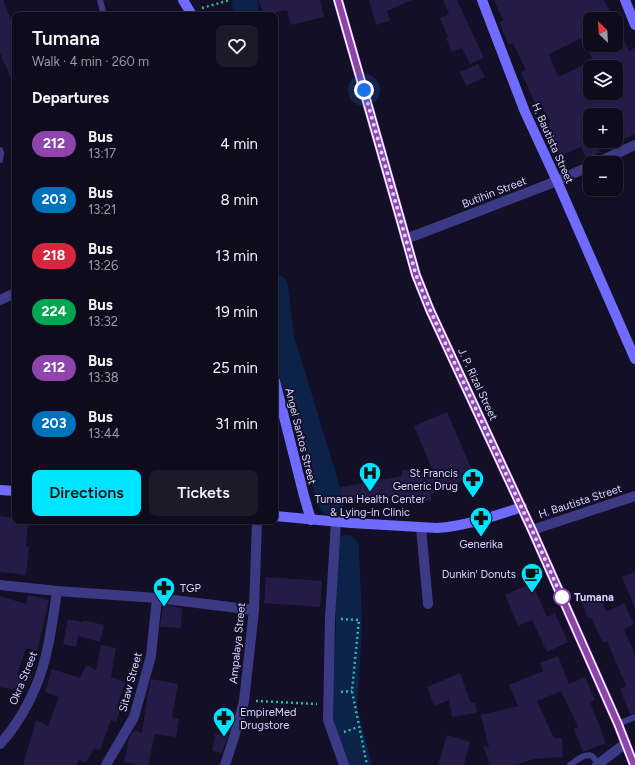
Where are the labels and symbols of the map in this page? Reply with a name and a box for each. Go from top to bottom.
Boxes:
north arrow [583,12,623,52]
your location [354,80,374,100]
street label: H. Bautista Street [529,101,576,186]
street label: Butihin Street [460,174,528,211]
street label: J. P. Rizal Street [455,346,500,423]
street label: Angel Santos Street [282,387,319,486]
hospital icon: Tumana Health Center & Lying-in Clinic [357,460,383,493]
pharmacy icon: St Francis Generic Drug [460,466,486,499]
place label: St Francis Generic Drug [393,467,458,493]
street label: H. Bautista Street [537,482,623,521]
place label: Tumana Health Center & Lying-in Clinic [315,493,425,519]
pharmacy icon: Generika [468,505,494,538]
place label: Generika [459,538,503,551]
cafe icon: Dunkin' Donuts [519,561,545,594]
place label: Dunkin' Donuts [442,568,516,581]
pharmacy icon: TGP [151,575,177,608]
place label: TGP [180,582,201,595]
marker: Tumana [553,588,571,606]
place label: Tumana [574,591,614,604]
street label: Ampalaya Street [227,602,248,684]
street label: Okra Street [7,649,40,707]
street label: Sitaw Street [116,651,145,713]
pharmacy icon: EmpireMed Drugstore [211,705,237,738]
place label: EmpireMed Drugstore [240,706,296,732]

